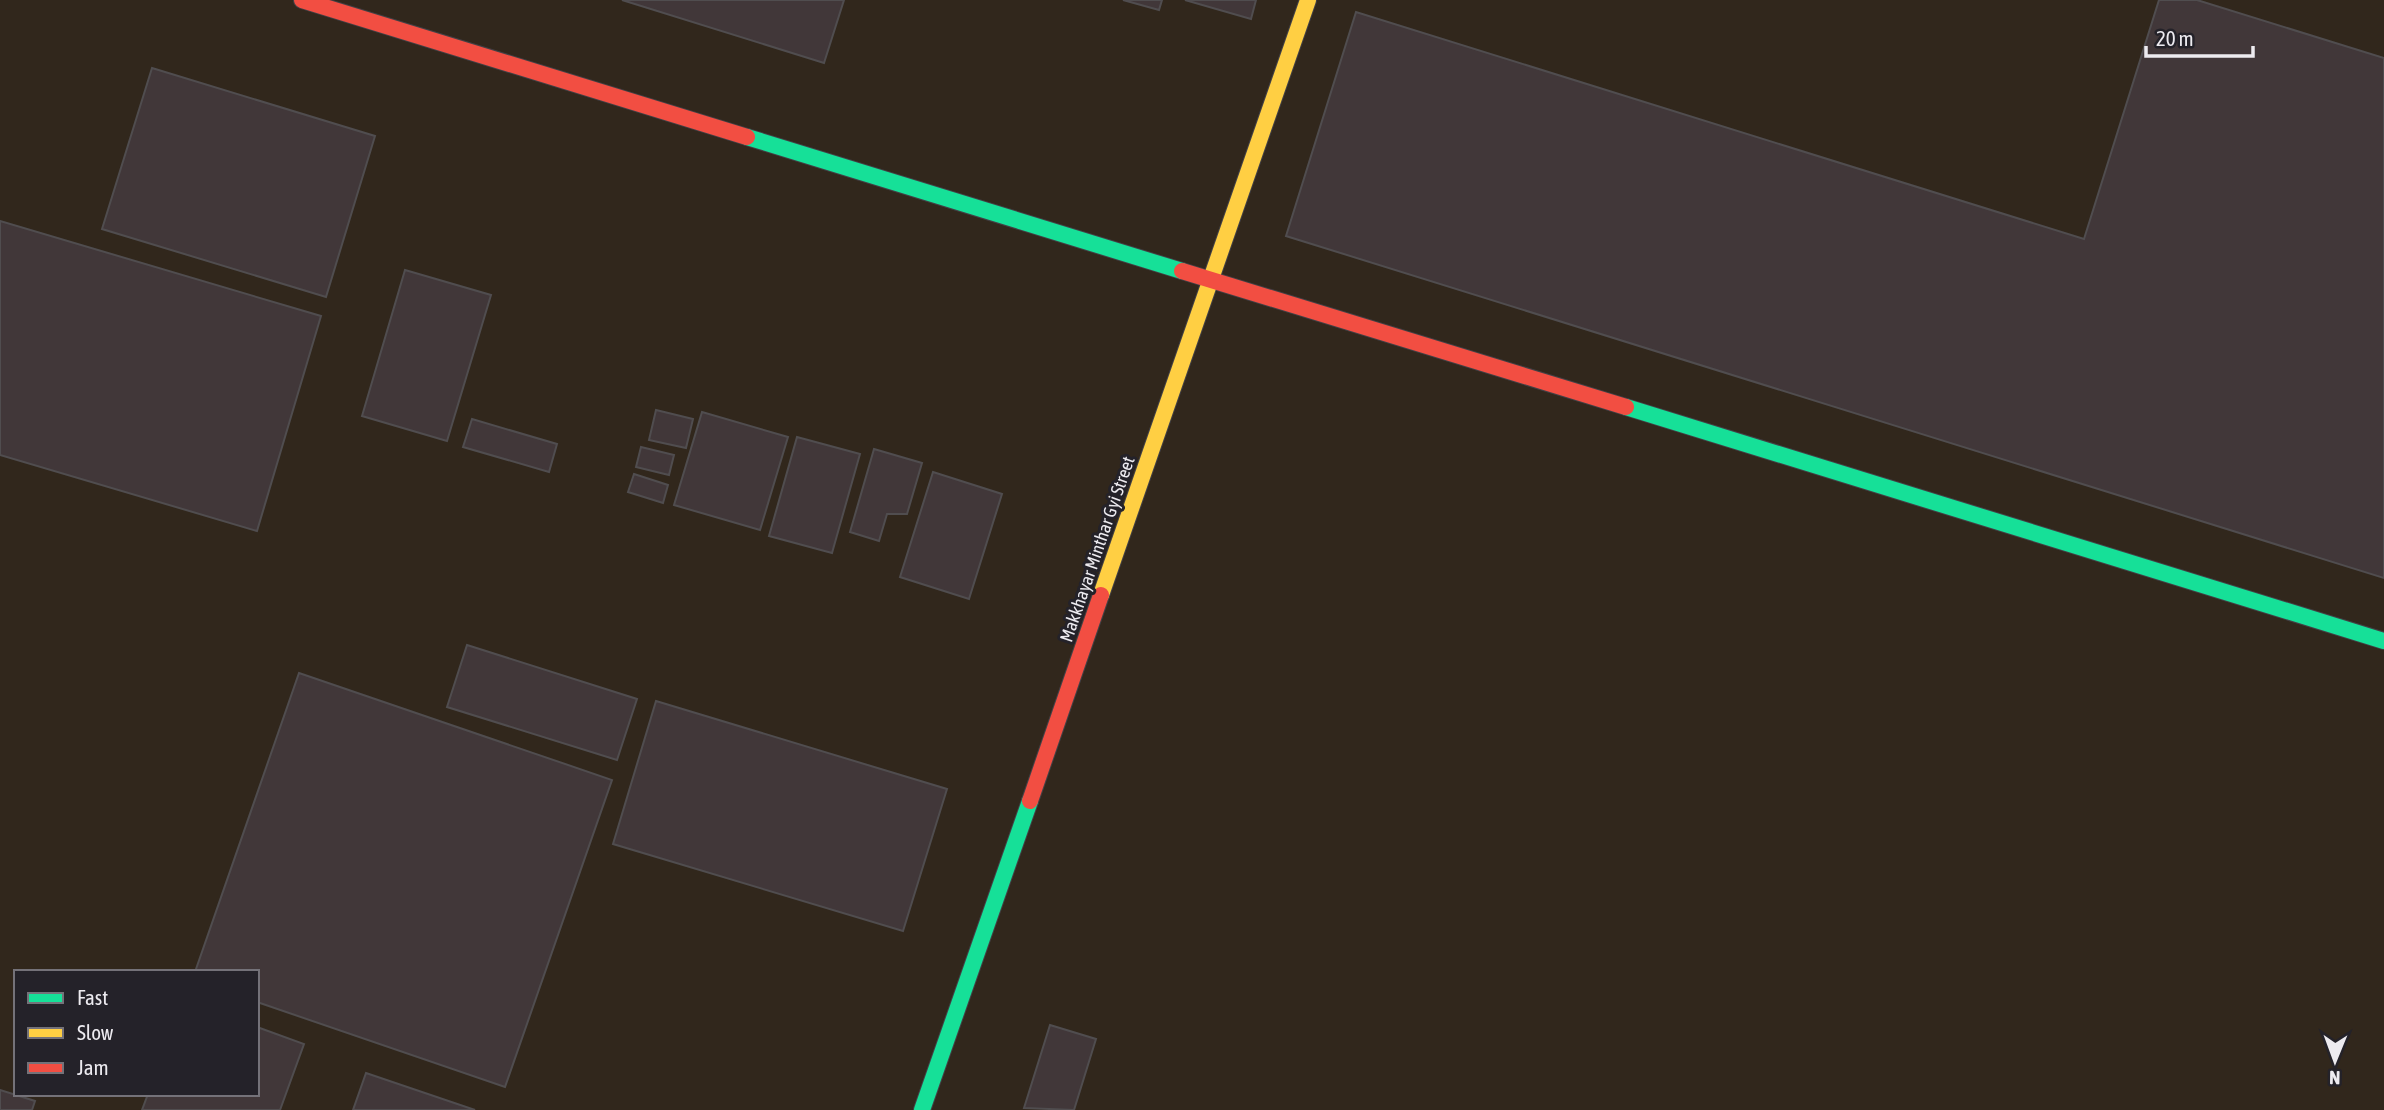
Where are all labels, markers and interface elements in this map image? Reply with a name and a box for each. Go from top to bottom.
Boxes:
scale bar [2146,14,2253,58]
text: 20 m [2156,26,2194,50]
street label: Makkhayar Minthar Gyi Street [1055,453,1139,645]
legend [14,970,259,1096]
text: Fast [77,985,108,1009]
text: Slow [77,1020,114,1044]
north arrow [2300,1026,2370,1096]
text: Jam [77,1055,109,1079]
text: N [2329,1067,2341,1089]

